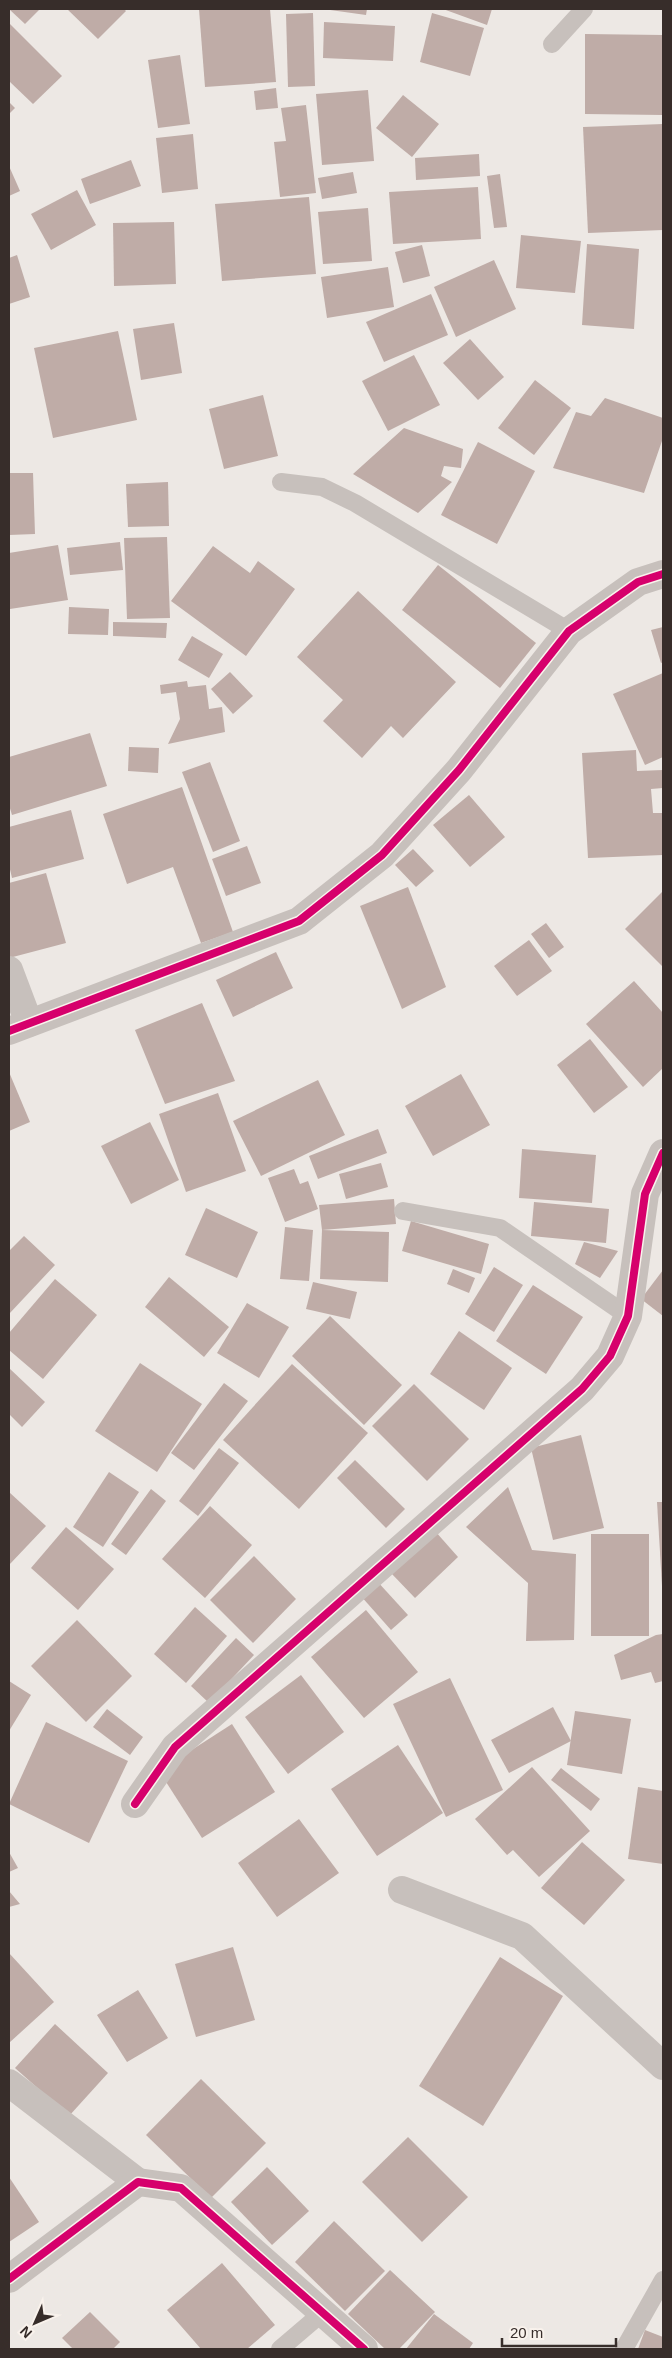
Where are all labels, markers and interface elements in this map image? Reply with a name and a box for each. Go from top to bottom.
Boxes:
north arrow [10,2298,60,2348]
scale bar [502,2316,616,2348]
text: N [17,2323,35,2341]
text: 20 m [510,2324,543,2341]

